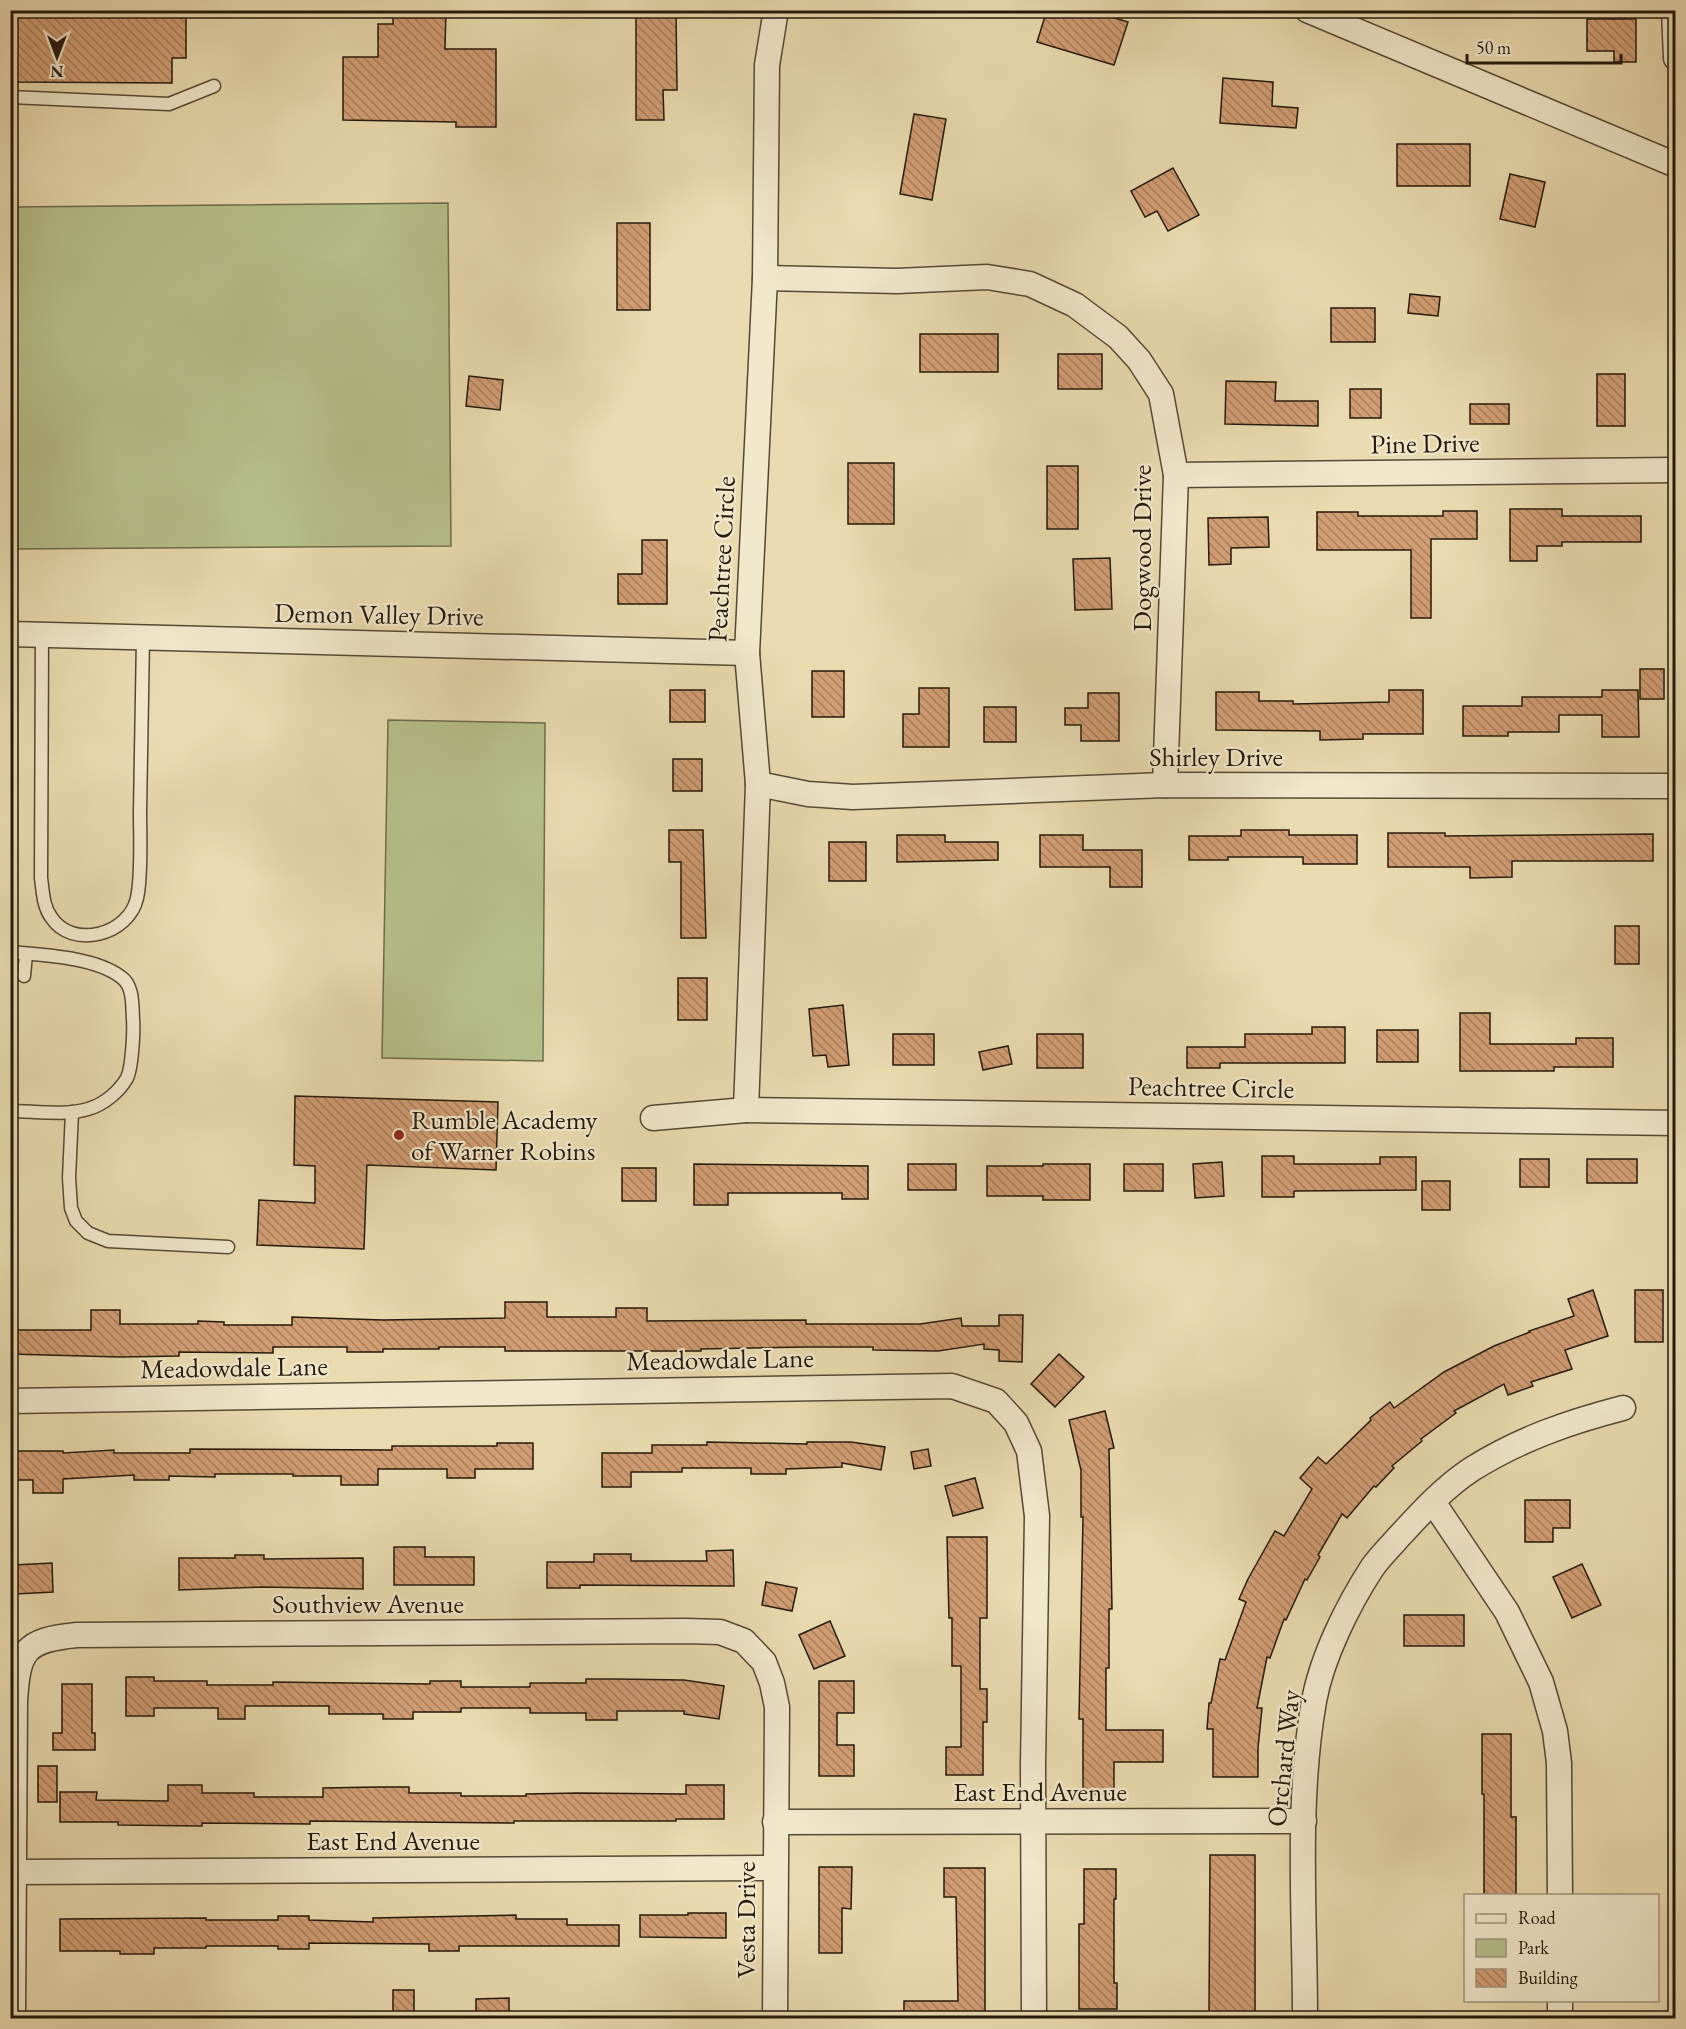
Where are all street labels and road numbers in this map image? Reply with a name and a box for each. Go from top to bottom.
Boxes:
street label: Pine Drive [1370,425,1480,461]
street label: Dogwood Drive [1124,465,1159,631]
street label: Peachtree Circle [699,475,743,643]
street label: Demon Valley Drive [274,595,484,633]
street label: Shirley Drive [1149,739,1283,774]
street label: Peachtree Circle [1128,1068,1294,1106]
street label: Meadowdale Lane [626,1340,814,1378]
street label: Meadowdale Lane [140,1348,328,1386]
street label: Southview Avenue [272,1586,464,1621]
street label: Orchard Way [1258,1688,1308,1828]
street label: East End Avenue [953,1774,1127,1809]
street label: East End Avenue [306,1823,480,1858]
street label: Vesta Drive [728,1861,763,1979]

